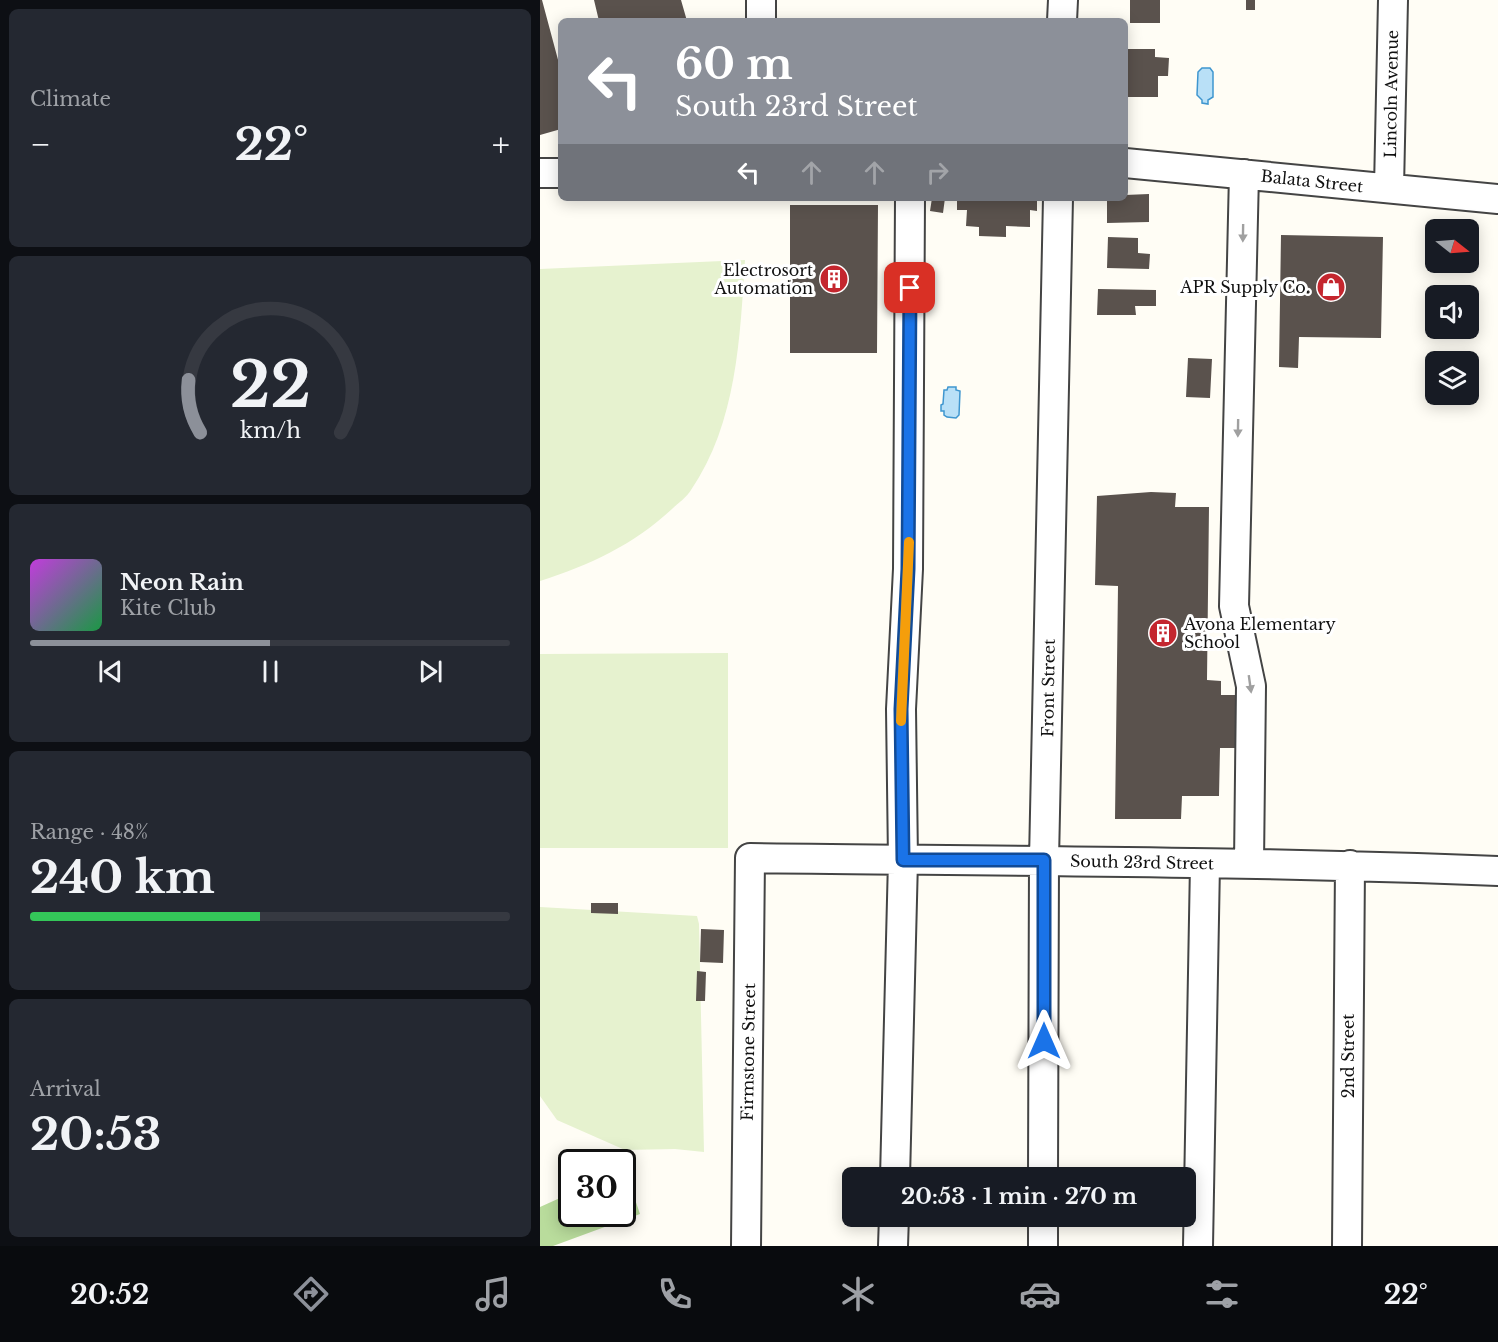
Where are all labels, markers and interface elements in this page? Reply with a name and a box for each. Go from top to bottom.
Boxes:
street label: Lincoln Avenue [1380,30,1402,158]
text: 60 m [675,38,793,90]
icon: left [576,42,654,120]
text: Climate [30,87,111,111]
text: South 23rd Street [675,90,918,123]
text: 22° [235,116,308,172]
text: − [30,124,51,165]
text: + [492,124,510,165]
icon: left [732,156,765,189]
icon: ahead [795,156,828,189]
icon: ahead [858,156,891,189]
icon: right [921,156,954,189]
street label: Balata Street [1260,166,1364,196]
north arrow [1425,219,1479,273]
map controls [1425,219,1479,405]
one-way arrow [1238,223,1248,242]
place label: Electrosort Automation [714,260,813,298]
pin [884,262,935,313]
building icon: Electrosort Automation [818,263,850,295]
icon: arrive [893,271,926,304]
shop icon: APR Supply Co. [1315,271,1347,303]
place label: APR Supply Co. [1179,277,1310,297]
button: sound [1425,285,1479,339]
text: 22 [229,346,311,424]
button: layers [1425,351,1479,405]
text: km/h [240,417,301,444]
one-way arrow [1233,418,1243,437]
text: Neon Rain [120,569,244,596]
text: Kite Club [120,596,216,620]
place label: Avona Elementary School [1183,614,1337,652]
building icon: Avona Elementary School [1147,617,1179,649]
street label: Front Street [1037,639,1059,737]
icon: previous [94,655,127,688]
icon: pause [254,655,287,688]
icon: next [414,655,447,688]
one-way arrow [1245,675,1254,694]
text: Range · 48% [30,820,148,844]
text: 240 km [30,849,215,905]
street label: South 23rd Street [1070,851,1214,873]
street label: Firmstone Street [737,983,759,1121]
position arrow [1012,1009,1076,1073]
street label: 2nd Street [1338,1014,1358,1098]
text: Arrival [30,1077,101,1101]
text: 20:53 [30,1106,162,1162]
speed limit sign: 30 [558,1149,636,1227]
text: 20:53 · 1 min · 270 m [901,1183,1137,1210]
icon: directions [290,1273,332,1315]
icon: music [472,1273,514,1315]
icon: phone [654,1273,696,1315]
icon: climate [837,1273,879,1315]
icon: car [1019,1273,1061,1315]
icon: filters [1201,1273,1243,1315]
text: 20:52 [70,1278,149,1311]
text: 22° [1384,1278,1428,1311]

